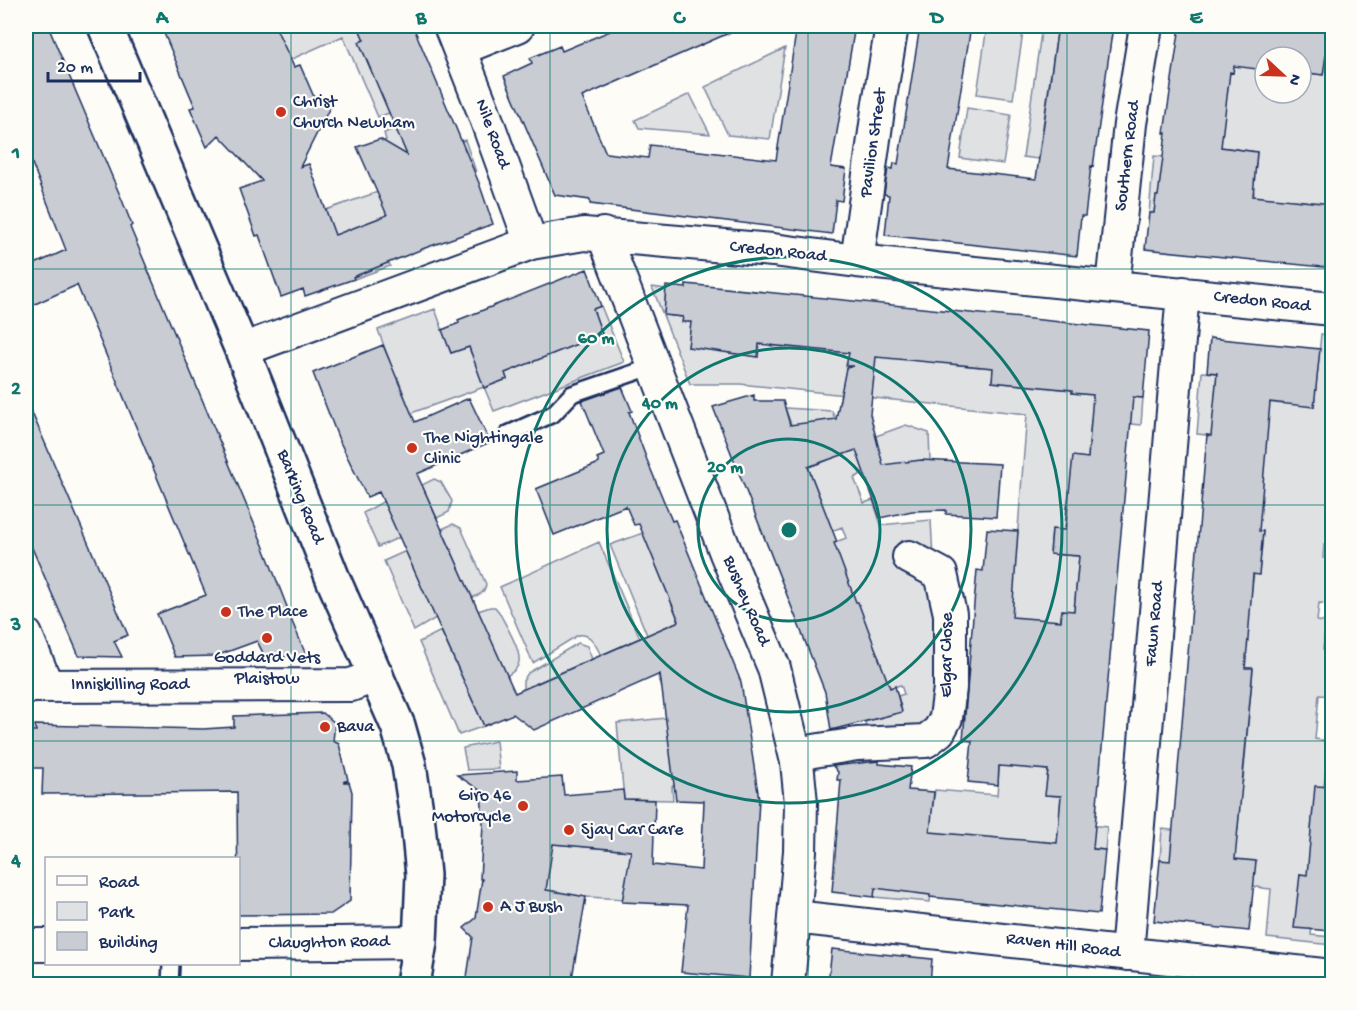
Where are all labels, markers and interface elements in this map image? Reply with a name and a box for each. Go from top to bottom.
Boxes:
text: A [155,8,170,31]
text: B [415,8,427,31]
text: C [673,8,687,31]
text: D [928,8,944,31]
text: E [1190,8,1204,31]
scale bar [48,45,140,83]
north arrow [1253,45,1313,105]
text: 20 m [57,58,93,79]
text: N [1283,71,1304,88]
street label: Pavilion Street [856,86,892,200]
place label: Christ Church Newham [293,92,415,134]
street label: Nile Road [470,96,515,173]
street label: Southern Road [1111,98,1145,212]
marker: Christ Church Newham [274,105,288,119]
text: 1 [11,143,20,166]
street label: Credon Road [728,236,829,268]
street label: Credon Road [1212,286,1313,318]
text: 60 m [578,329,614,350]
text: 2 [11,379,21,402]
text: 40 m [641,394,678,415]
place label: The Nightingale Clinic [423,428,544,470]
marker: The Nightingale Clinic [405,441,419,455]
street label: Barking Road [271,446,329,549]
text: 20 m [707,458,743,479]
centre of rings [779,520,799,540]
street label: Bushey Road [717,552,775,650]
street label: Fawn Road [1141,579,1169,668]
place label: The Place [237,602,308,623]
marker: The Place [219,605,233,619]
street label: Elgar Close [937,612,958,698]
text: 3 [10,615,21,638]
marker: Goddard Vets Plaistow [260,631,274,645]
place label: Goddard Vets Plaistow [214,648,321,690]
street label: Inniskilling Road [71,675,190,696]
place label: Bava [336,717,375,738]
marker: Bava [318,720,332,734]
place label: Giro 46 Motorcycle [432,786,512,828]
marker: Giro 46 Motorcycle [516,799,530,813]
place label: Sjay Car Care [581,820,684,841]
marker: Sjay Car Care [562,823,576,837]
text: 4 [10,851,21,874]
legend [45,857,240,965]
text: Road [99,873,140,894]
place label: A J Bush [500,897,563,918]
marker: A J Bush [481,900,495,914]
text: Park [98,903,135,924]
street label: Raven Hill Road [1005,929,1123,964]
street label: Claughton Road [268,931,391,955]
text: Building [98,933,158,954]

